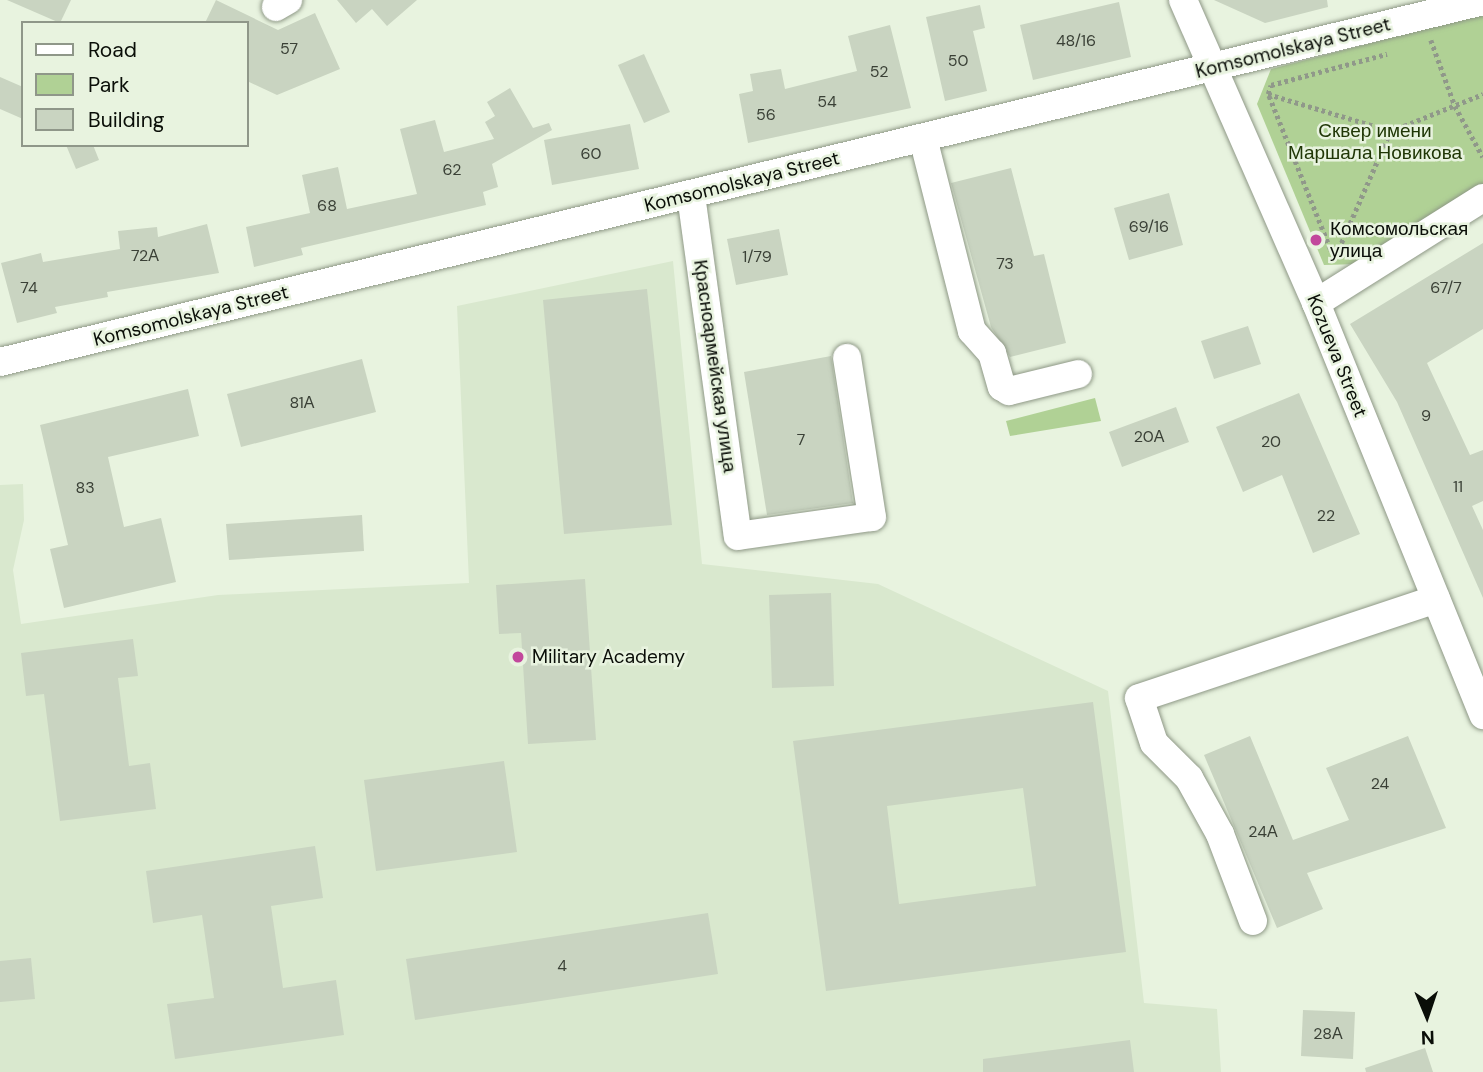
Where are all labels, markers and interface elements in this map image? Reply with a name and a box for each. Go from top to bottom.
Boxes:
street label: Komsomolskaya Street [1193,13,1393,83]
legend [21,21,248,147]
house number: 48/16 [1056,31,1096,51]
text: Road [88,36,137,64]
house number: 57 [280,39,298,59]
house number: 50 [948,51,968,71]
house number: 52 [870,62,888,82]
text: Park [88,71,129,99]
house number: 54 [817,92,837,112]
house number: 56 [756,105,776,125]
text: Building [88,106,164,134]
park label: Сквер имени Маршала Новикова [1288,120,1462,164]
house number: 60 [581,144,601,164]
street label: Komsomolskaya Street [642,147,842,217]
house number: 62 [443,160,461,180]
house number: 68 [317,196,337,216]
house number: 69/16 [1129,217,1169,237]
place label: Комсомольская улица [1330,218,1468,262]
marker: Комсомольская улица [1308,232,1324,248]
house number: 72А [131,246,159,266]
house number: 1/79 [742,247,772,267]
house number: 73 [996,254,1014,274]
street label: Красноармейская улица [689,258,741,474]
house number: 74 [20,278,38,298]
house number: 67/7 [1430,278,1462,298]
street label: Komsomolskaya Street [91,281,291,351]
street label: Kozueva Street [1302,291,1372,421]
house number: 81А [289,393,315,413]
house number: 9 [1421,406,1431,426]
house number: 20А [1134,427,1164,447]
house number: 7 [797,430,805,450]
house number: 20 [1261,432,1281,452]
house number: 11 [1453,477,1463,497]
house number: 83 [75,478,95,498]
house number: 22 [1317,506,1335,526]
place label: Military Academy [532,646,685,668]
marker: Military Academy [510,649,526,665]
house number: 24 [1371,774,1389,794]
house number: 24А [1248,822,1278,842]
house number: 4 [557,956,567,976]
north arrow [1392,981,1462,1051]
house number: 28А [1313,1024,1343,1044]
text: N [1420,1025,1435,1050]

